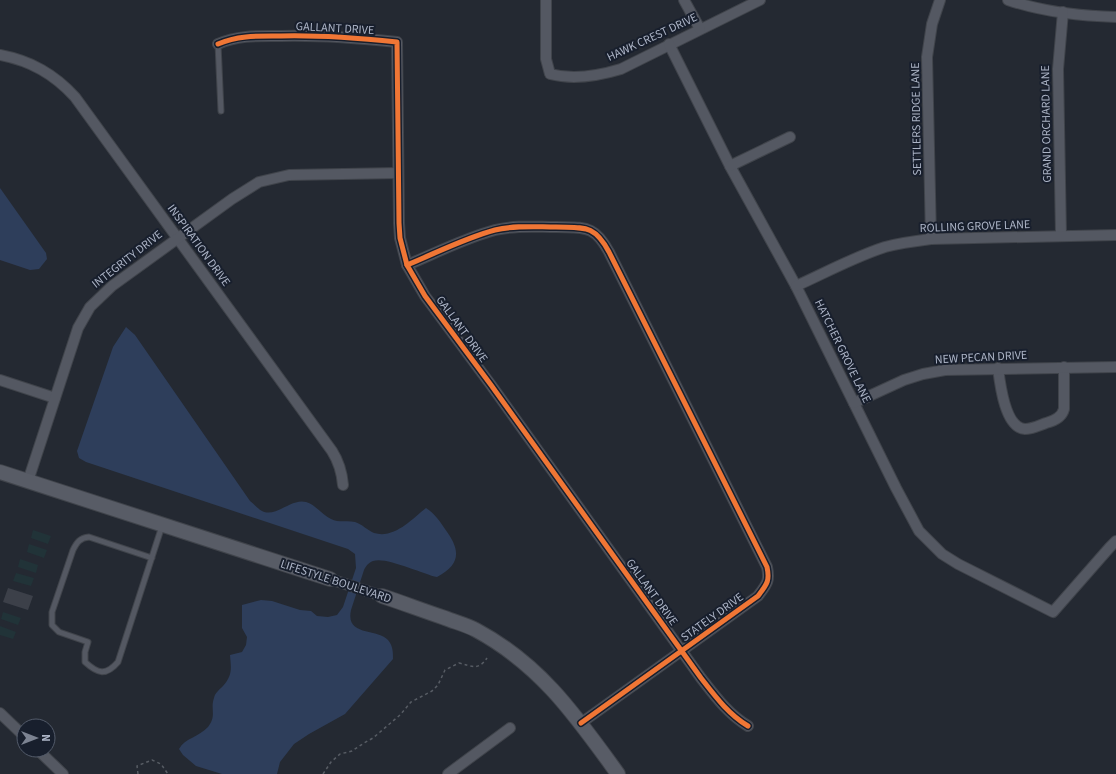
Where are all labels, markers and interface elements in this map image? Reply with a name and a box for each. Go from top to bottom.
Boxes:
street label: HAWK CREST DRIVE [604,9,700,66]
street label: GALLANT DRIVE [295,18,375,39]
street label: SETTLERS RIDGE LANE [907,62,926,176]
street label: GRAND ORCHARD LANE [1037,65,1056,183]
street label: INSPIRATION DRIVE [163,201,234,290]
street label: ROLLING GROVE LANE [919,216,1031,237]
street label: INTEGRITY DRIVE [88,226,166,292]
street label: GALLANT DRIVE [432,293,492,366]
street label: HATCHER GROVE LANE [810,296,875,406]
street label: NEW PECAN DRIVE [934,347,1028,368]
street label: LIFESTYLE BOULEVARD [278,556,393,607]
street label: GALLANT DRIVE [622,556,682,629]
street label: STATELY DRIVE [678,589,747,646]
north arrow [16,718,56,758]
text: N [38,734,53,742]

